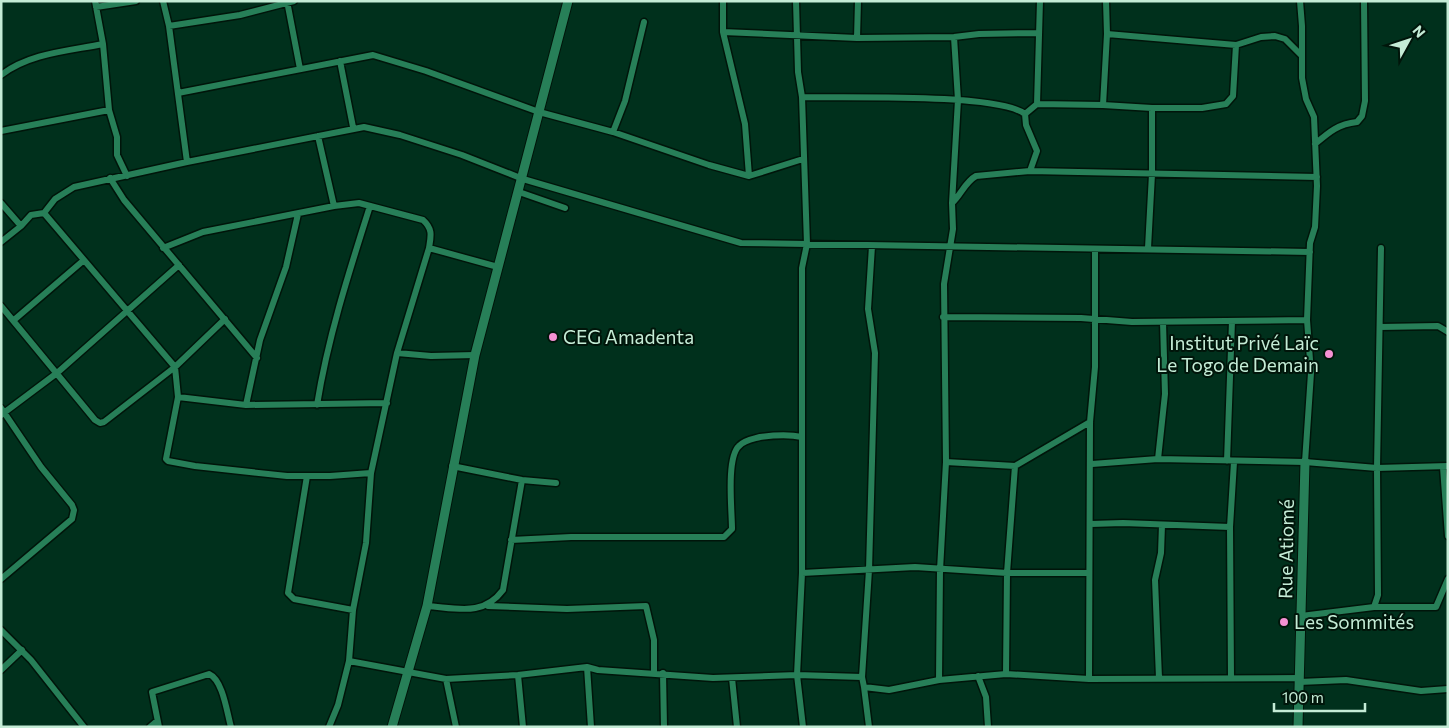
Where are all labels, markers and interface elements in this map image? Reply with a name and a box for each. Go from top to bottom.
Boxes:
north arrow [1384,15,1434,65]
text: N [1409,22,1429,41]
place label: CEG Amadenta [563,325,694,348]
marker: CEG Amadenta [547,331,559,343]
place label: Institut Privé Laïc Le Togo de Demain [1156,331,1319,376]
marker: Institut Privé Laïc Le Togo de Demain [1323,348,1335,360]
street label: Rue Atiomé [1273,499,1298,599]
place label: Les Sommités [1294,610,1414,633]
marker: Les Sommités [1278,616,1290,628]
scale bar [1274,680,1365,712]
text: 100 m [1282,688,1324,706]

